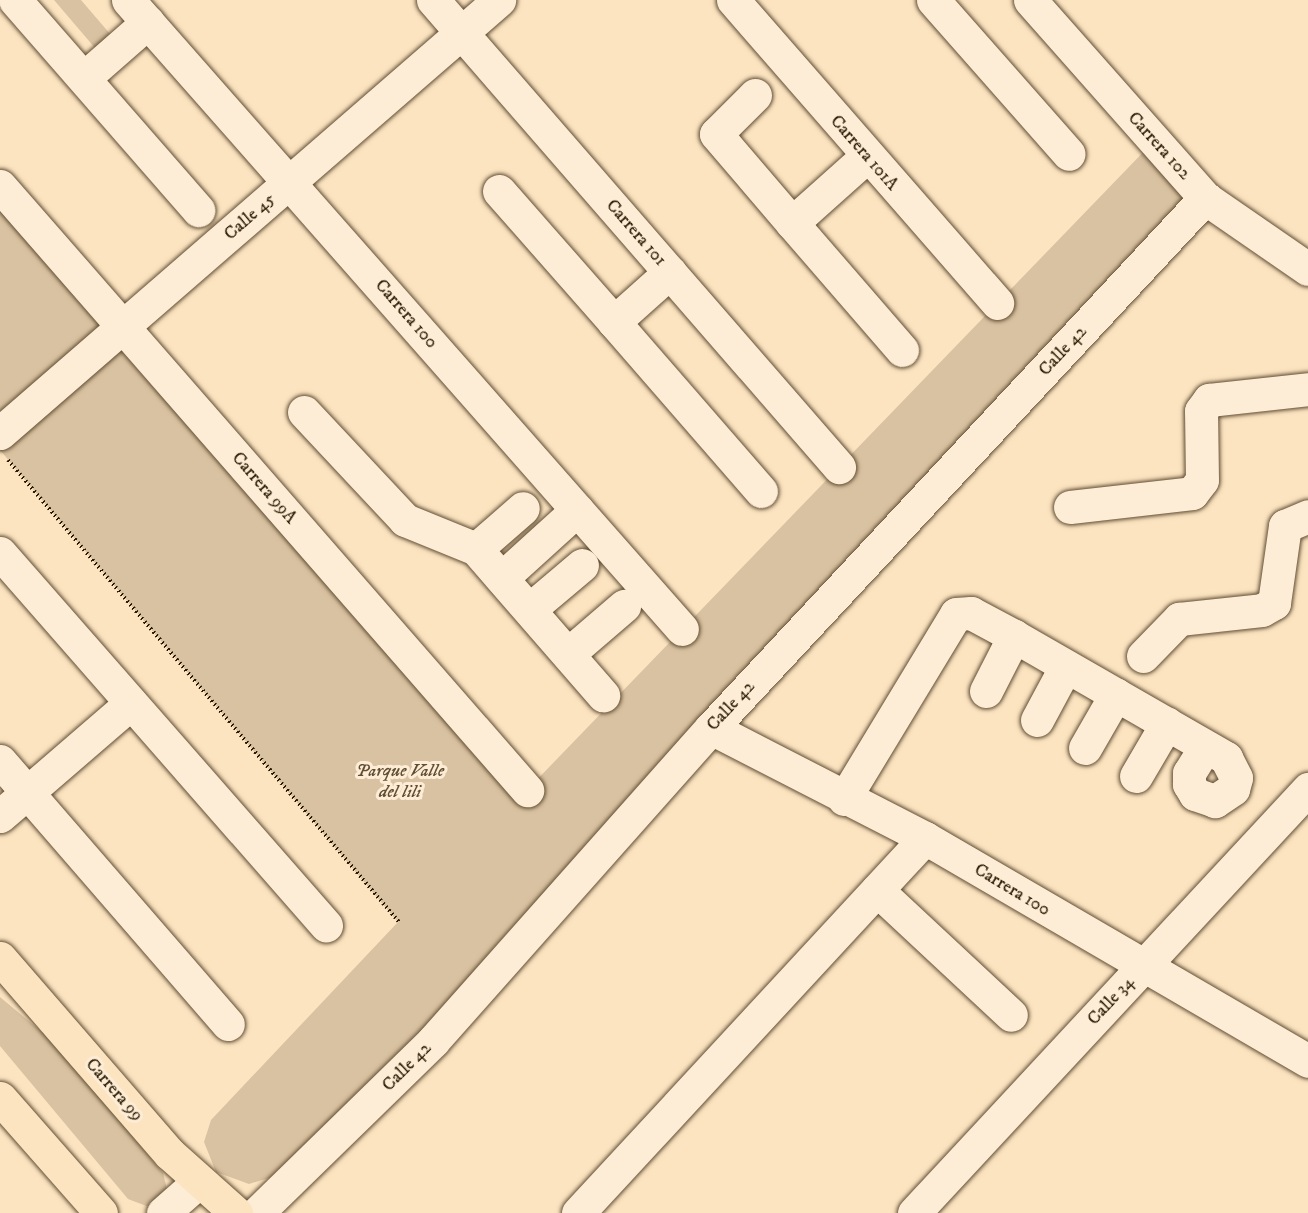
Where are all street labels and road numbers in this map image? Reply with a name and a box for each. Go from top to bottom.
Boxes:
street label: Carrera 102 [1123,108,1195,184]
street label: Carrera 101A [825,111,903,195]
street label: Calle 45 [220,189,280,245]
street label: Carrera 101 [601,195,671,271]
street label: Carrera 100 [370,275,442,353]
street label: Calle 42 [1034,321,1092,381]
street label: Carrera 99A [227,448,301,528]
street label: Calle 42 [702,676,760,736]
street label: Carrera 100 [970,859,1054,921]
street label: Calle 34 [1083,972,1139,1030]
street label: Calle 42 [378,1038,436,1096]
street label: Carrera 99 [81,1054,147,1126]

